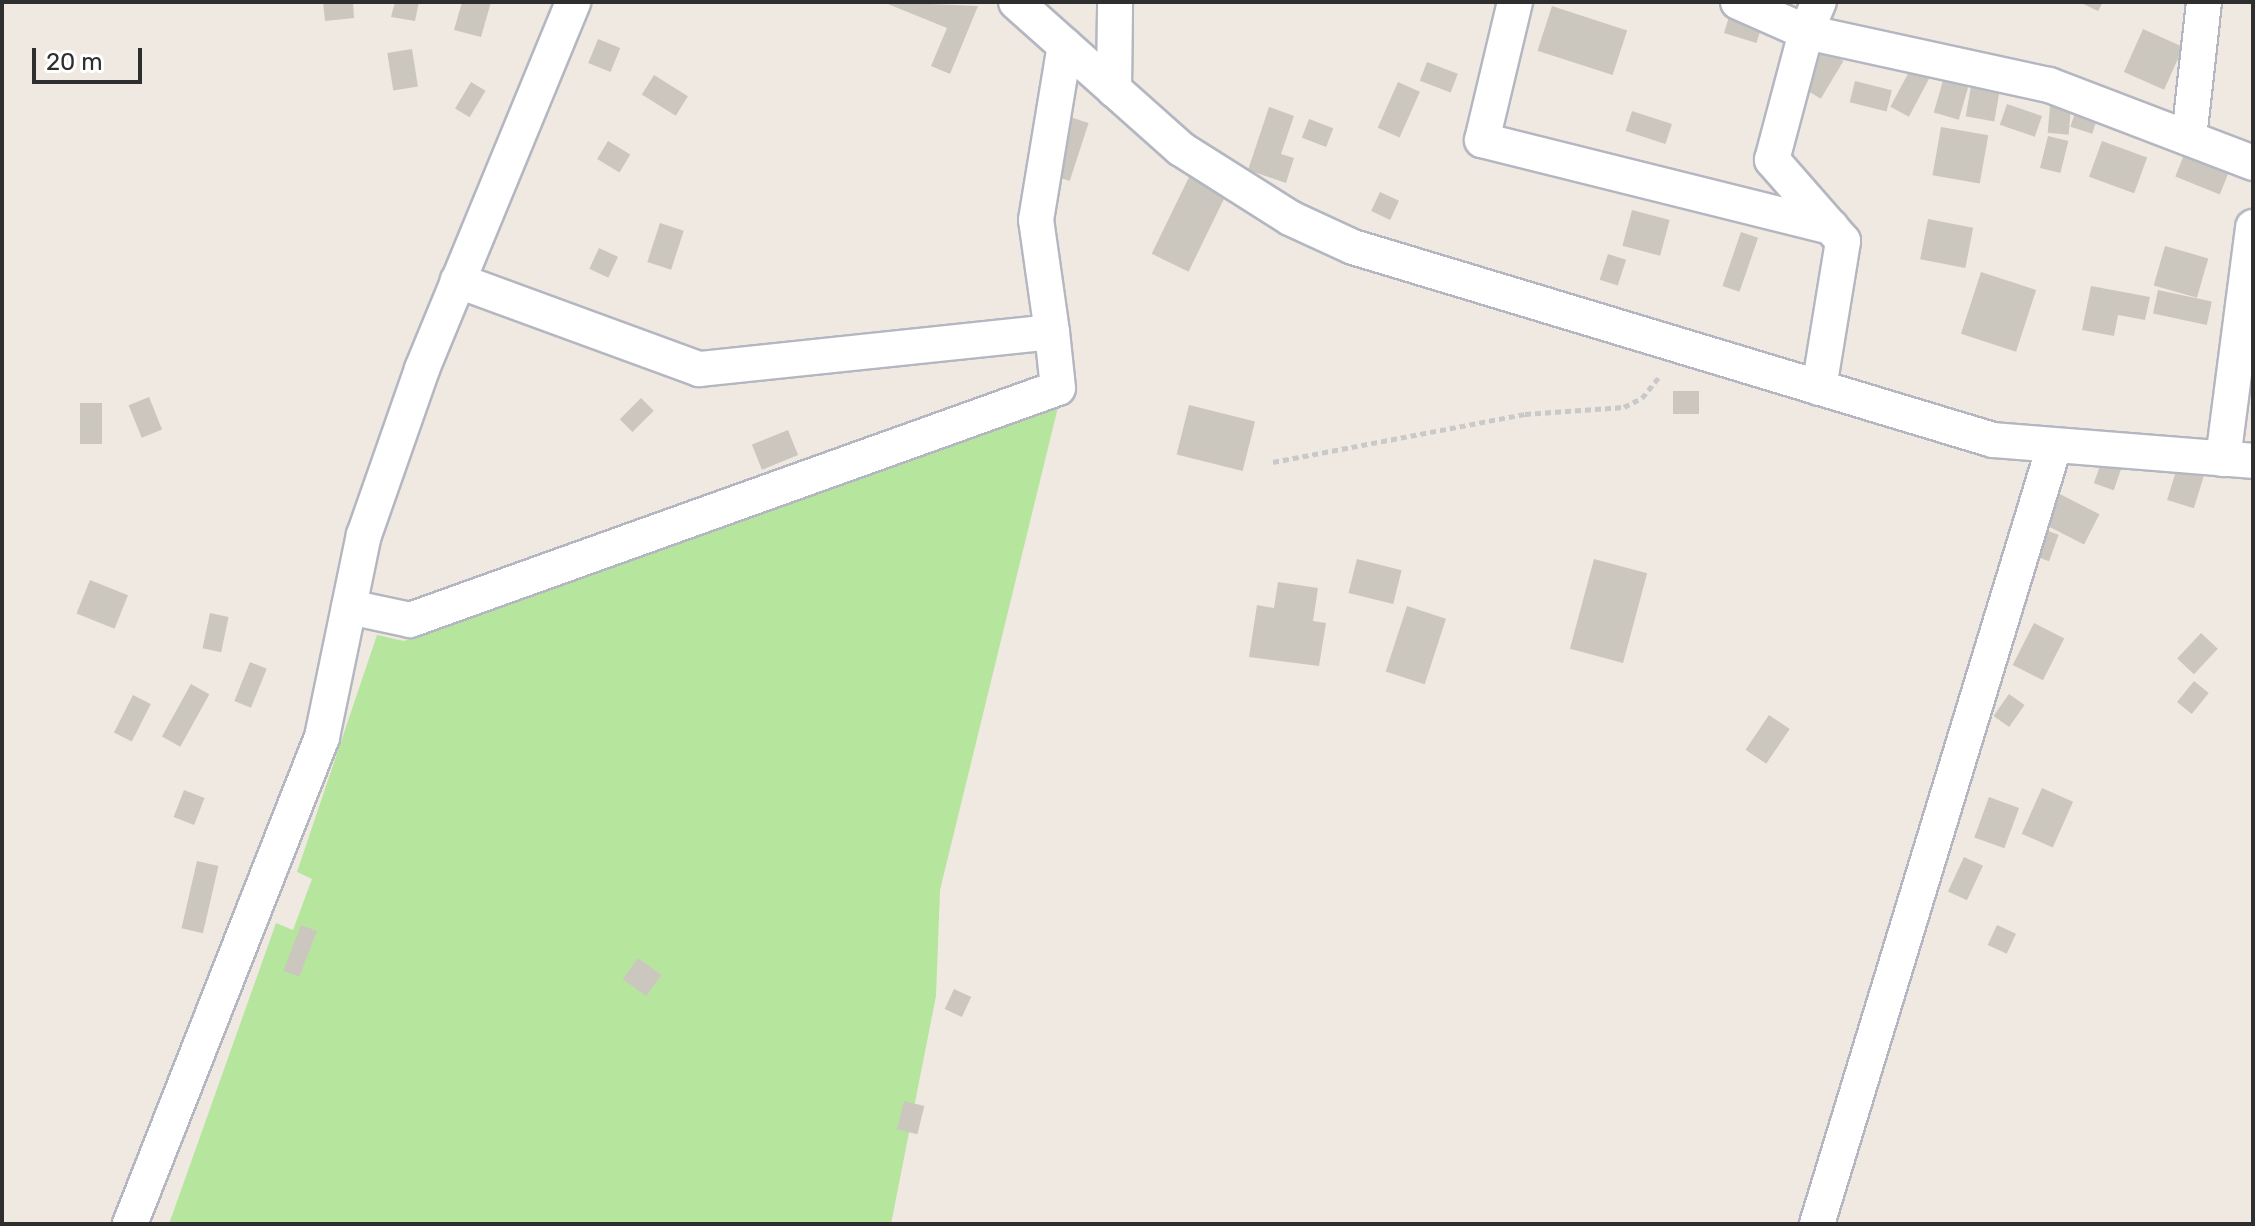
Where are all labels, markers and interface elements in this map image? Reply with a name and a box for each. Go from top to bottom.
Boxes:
scale bar [36,32,146,82]
text: 20 m [46,48,103,76]

